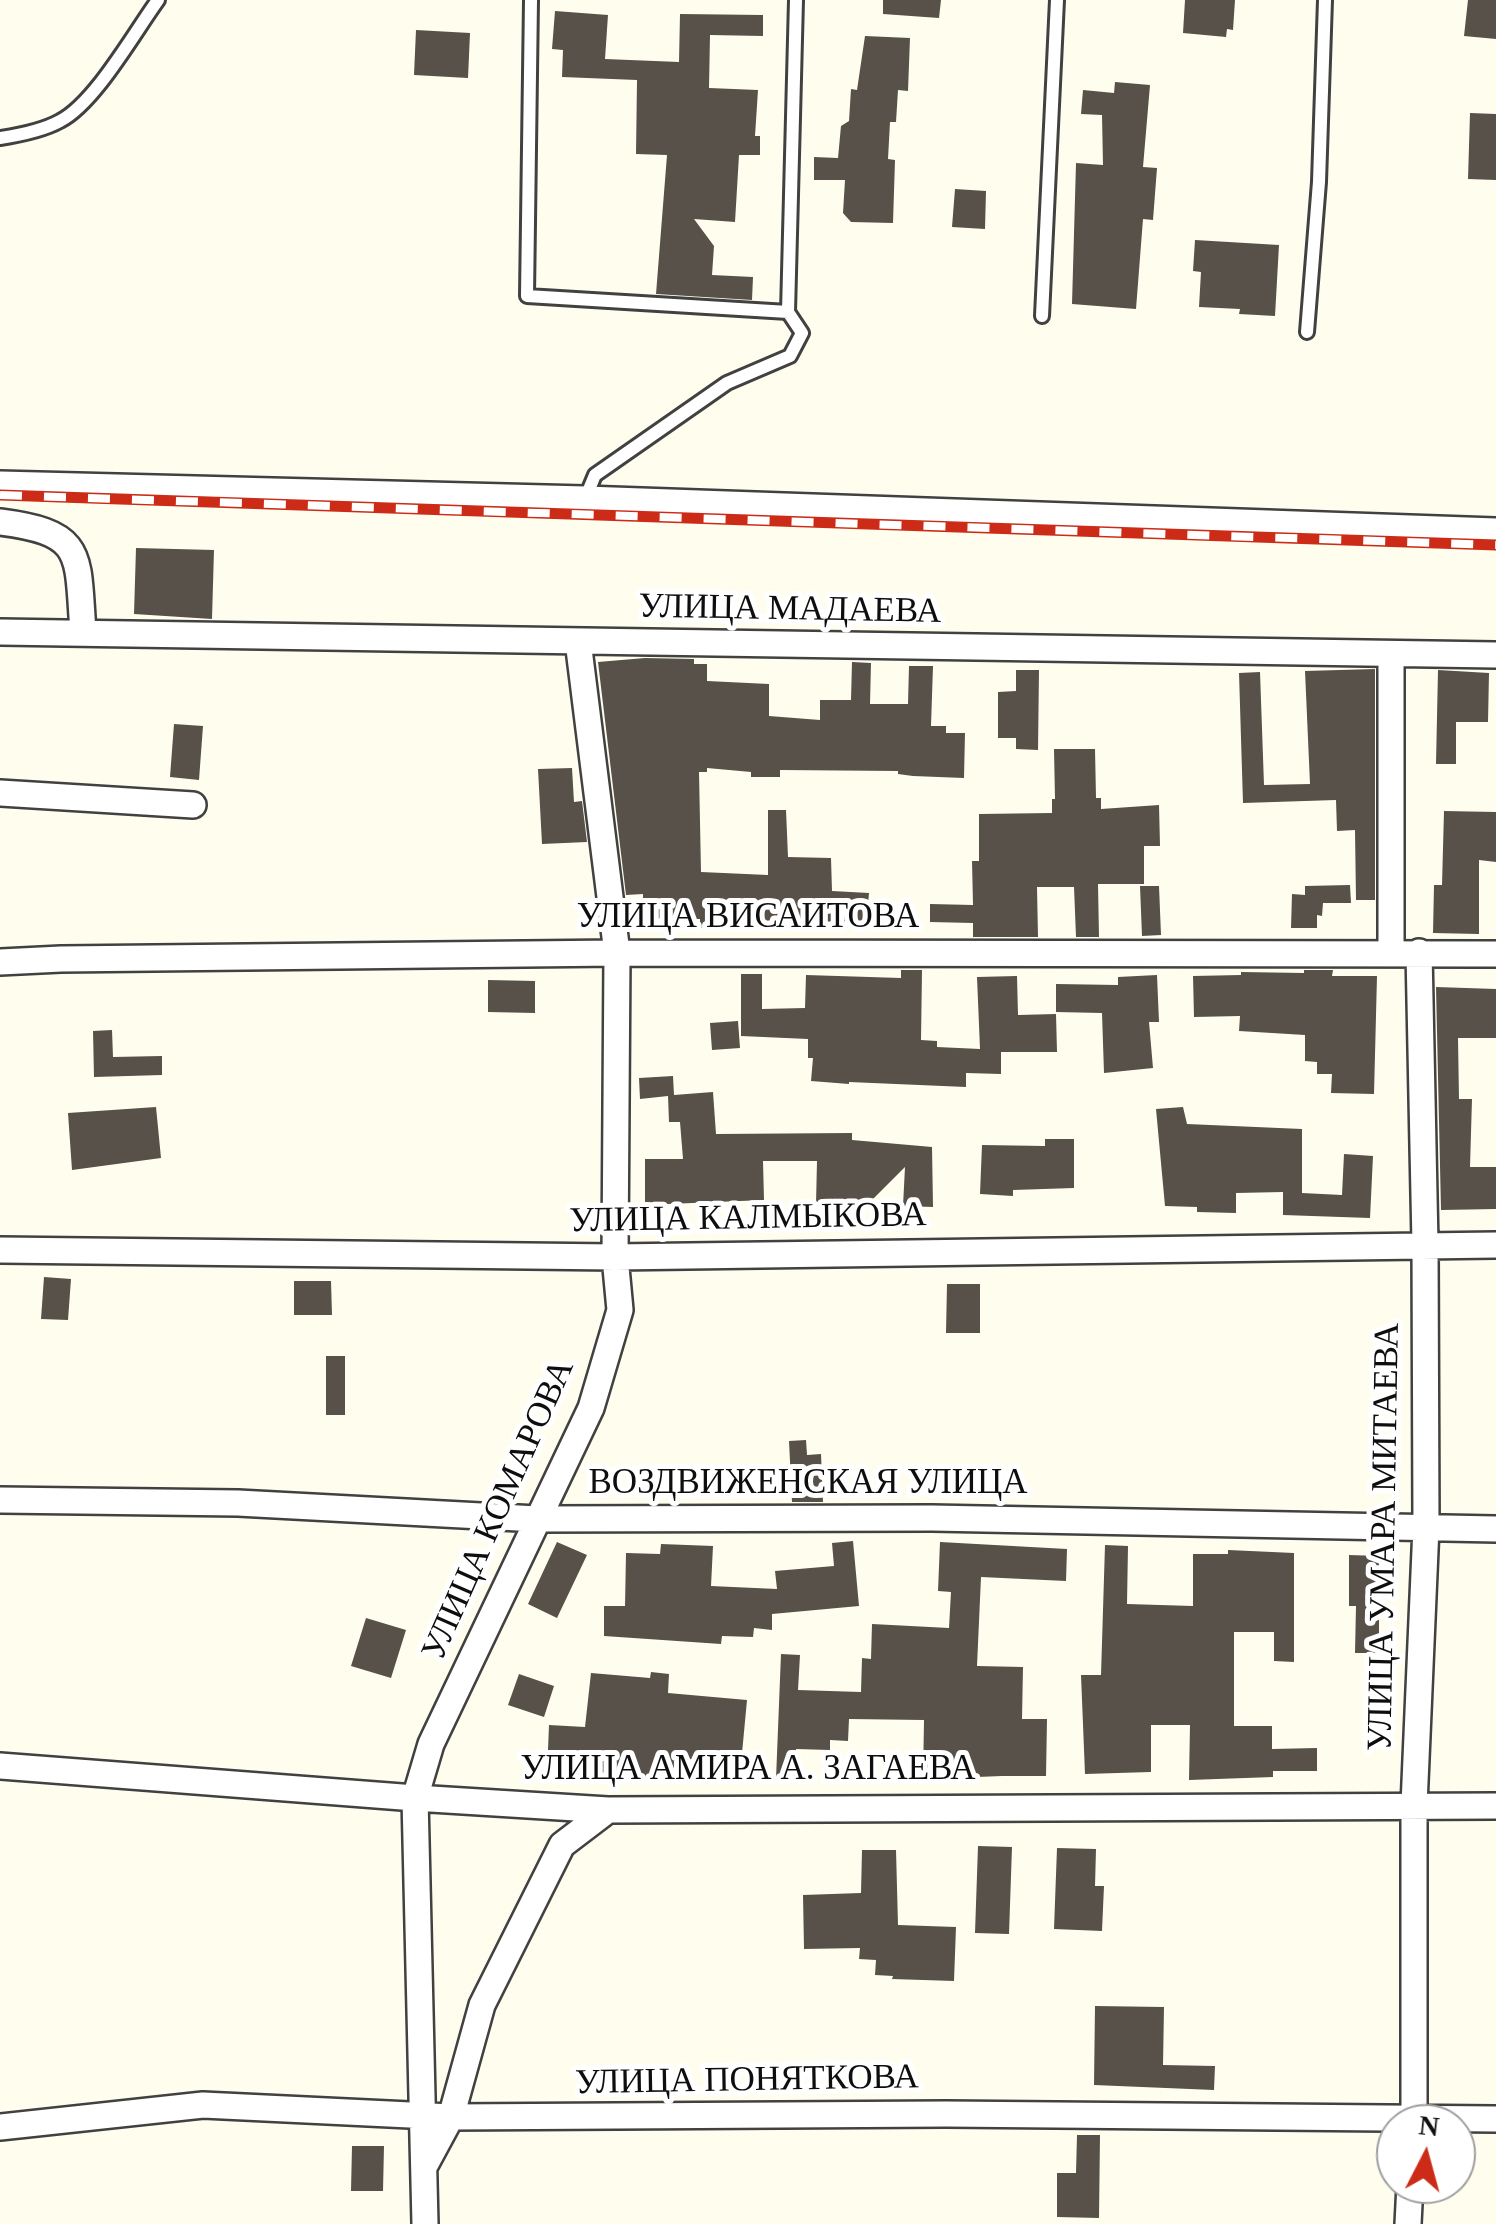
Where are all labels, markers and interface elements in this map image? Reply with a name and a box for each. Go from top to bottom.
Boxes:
street label: УЛИЦА МАДАЕВА [638,586,942,634]
street label: УЛИЦА ВИСАИТОВА [577,897,919,939]
street label: УЛИЦА КАЛМЫКОВА [569,1195,927,1243]
street label: УЛИЦА УМАРА МИТАЕВА [1360,1322,1410,1752]
street label: УЛИЦА КОМАРОВА [414,1353,584,1667]
street label: ВОЗДВИЖЕНСКАЯ УЛИЦА [589,1463,1027,1505]
street label: УЛИЦА АМИРА А. ЗАГАЕВА [521,1749,975,1791]
street label: УЛИЦА ПОНЯТКОВА [575,2057,919,2105]
north arrow [1376,2104,1476,2204]
text: N [1417,2109,1441,2142]

